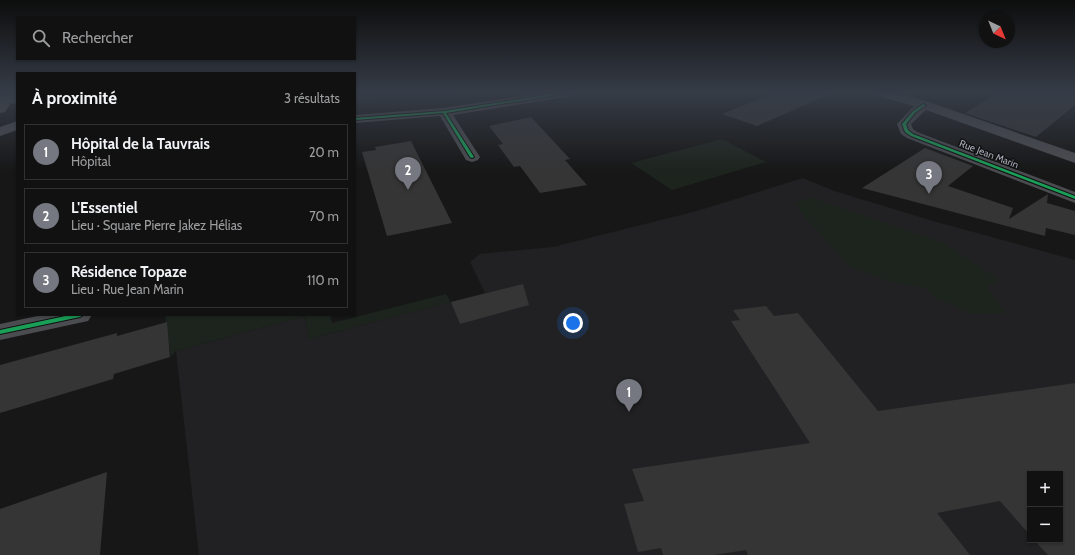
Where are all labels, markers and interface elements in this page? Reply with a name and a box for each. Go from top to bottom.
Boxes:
north arrow [979,12,1015,48]
search box [16,16,356,60]
icon: search [30,27,52,49]
text: Rechercher [62,29,133,47]
text: À proximité [32,88,117,108]
text: 3 résultats [284,90,340,106]
text: Hôpital de la Tauvrais [71,135,210,153]
street label: Rue Jean Marin [958,137,1021,171]
text: 1 [44,144,48,160]
text: 20 m [309,144,339,160]
text: Hôpital [71,153,111,169]
pin: 2 [395,157,421,190]
pin: 3 [916,161,942,194]
text: L'Essentiel [71,199,138,217]
text: 2 [43,208,49,224]
text: 70 m [309,208,339,224]
text: Lieu · Square Pierre Jakez Hélias [71,217,242,233]
text: Résidence Topaze [71,263,187,281]
text: 3 [42,272,50,288]
text: 110 m [307,272,339,288]
text: Lieu · Rue Jean Marin [71,281,184,297]
your location [563,313,583,333]
pin: 1 [616,379,642,412]
map controls [1027,471,1063,543]
button: + [1027,471,1063,507]
button: − [1027,507,1063,543]

